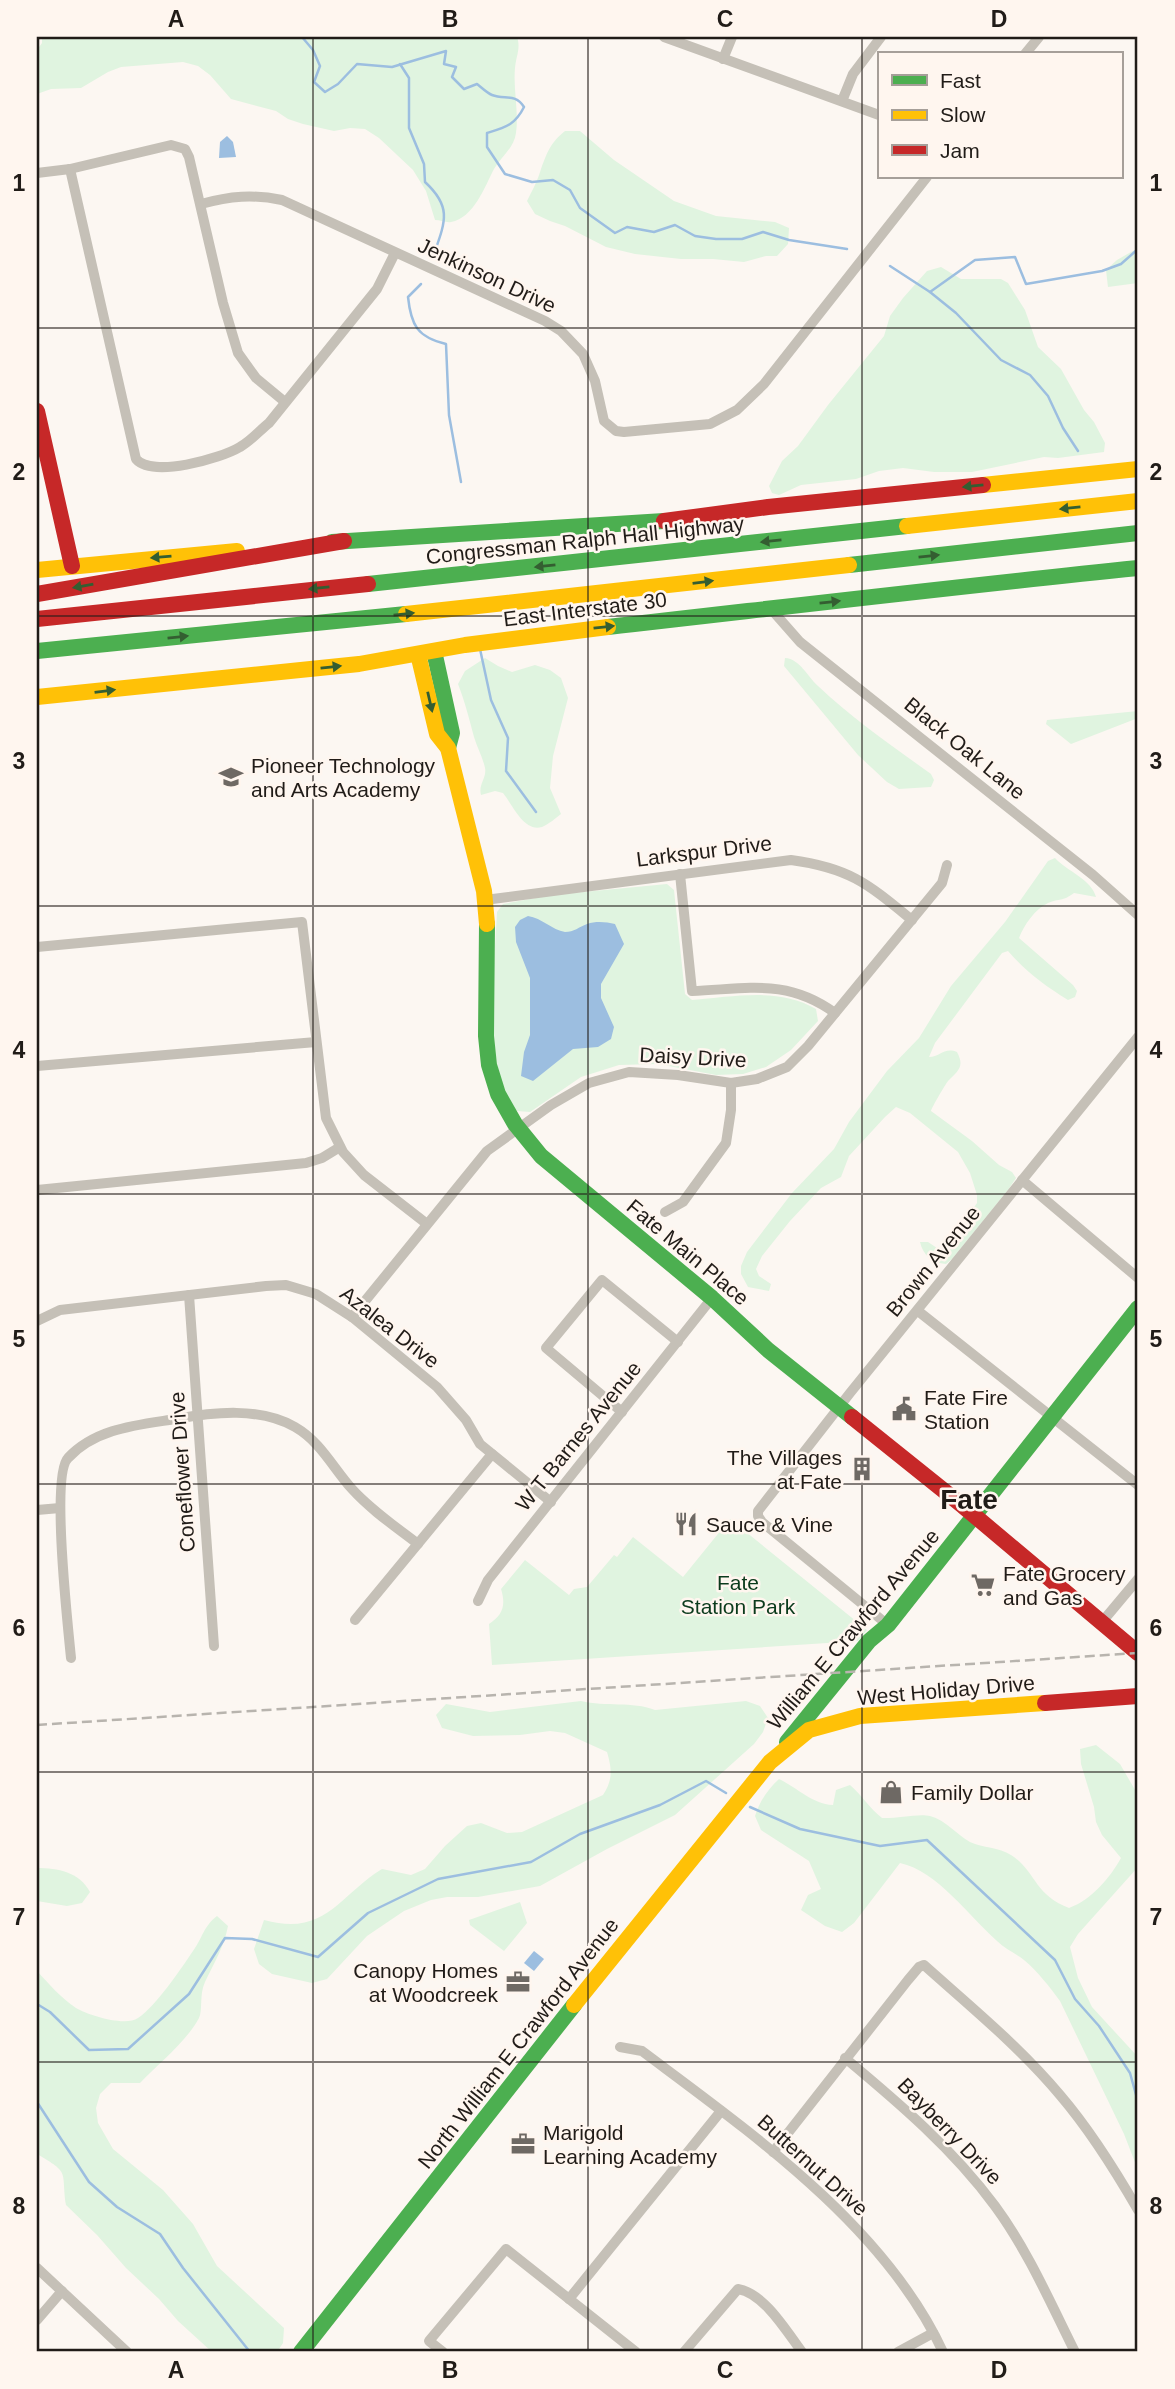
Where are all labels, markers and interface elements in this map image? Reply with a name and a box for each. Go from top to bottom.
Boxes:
text: A [168,6,184,32]
text: B [442,6,458,32]
text: C [717,6,733,32]
text: D [991,6,1007,32]
legend [878,52,1122,178]
text: Fast [940,69,981,92]
text: Slow [940,103,986,126]
text: Jam [940,139,980,162]
text: 1 [13,170,26,196]
text: 1 [1150,170,1163,196]
street label: Jenkinson Drive [414,233,560,317]
text: 2 [13,459,25,485]
text: 2 [1150,459,1162,485]
one-way arrow [962,481,984,492]
one-way arrow [1059,503,1081,514]
street label: Congressman Ralph Hall Highway [425,512,746,568]
one-way arrow [760,536,782,547]
one-way arrow [919,550,941,561]
one-way arrow [150,552,172,563]
one-way arrow [534,560,556,571]
one-way arrow [693,576,715,587]
one-way arrow [72,581,94,592]
one-way arrow [307,583,329,594]
street label: East Interstate 30 [502,588,668,630]
one-way arrow [820,597,842,608]
one-way arrow [393,609,415,620]
one-way arrow [593,621,615,632]
one-way arrow [167,631,189,642]
one-way arrow [320,661,342,672]
one-way arrow [94,685,116,696]
one-way arrow [424,692,435,714]
street label: Black Oak Lane [900,692,1030,804]
text: 3 [13,748,25,774]
text: 3 [1150,748,1162,774]
place label: Pioneer Technology and Arts Academy [251,754,436,801]
school or university icon: Pioneer Technology and Arts Academy [217,763,245,791]
street label: Larkspur Drive [635,831,773,871]
text: 4 [13,1037,26,1063]
text: 4 [1150,1037,1163,1063]
street label: Daisy Drive [639,1043,747,1071]
street label: Fate Main Place [622,1194,754,1310]
street label: Brown Avenue [882,1201,984,1321]
street label: Azalea Drive [336,1281,444,1373]
text: 5 [13,1326,26,1352]
text: 5 [1150,1326,1163,1352]
street label: W T Barnes Avenue [511,1357,645,1515]
place label: Fate Fire Station [924,1386,1008,1433]
street label: Coneflower Drive [165,1391,199,1553]
public building icon: Fate Fire Station [890,1395,918,1423]
place label: The Villages at Fate [727,1446,842,1493]
building icon: The Villages at Fate [848,1455,876,1483]
district label: Fate [940,1484,998,1515]
restaurant icon: Sauce & Vine [672,1510,700,1538]
place label: Sauce & Vine [706,1513,833,1536]
street label: William E Crawford Avenue [763,1524,943,1734]
place label: Fate Grocery and Gas [1003,1562,1126,1609]
park label: Fate Station Park [681,1571,796,1618]
supermarket icon: Fate Grocery and Gas [969,1571,997,1599]
text: 6 [13,1615,25,1641]
text: 6 [1150,1615,1162,1641]
street label: West Holiday Drive [856,1671,1036,1709]
shop icon: Family Dollar [877,1778,905,1806]
place label: Family Dollar [911,1781,1034,1804]
text: 7 [13,1904,25,1930]
text: 7 [1150,1904,1162,1930]
street label: North William E Crawford Avenue [413,1913,623,2173]
place label: Canopy Homes at Woodcreek [353,1959,498,2006]
office icon: Canopy Homes at Woodcreek [504,1968,532,1996]
street label: Bayberry Drive [893,2073,1007,2189]
street label: Butternut Drive [753,2110,873,2220]
place label: Marigold Learning Academy [543,2121,717,2168]
office icon: Marigold Learning Academy [509,2130,537,2158]
text: 8 [13,2193,26,2219]
text: 8 [1150,2193,1163,2219]
text: A [168,2357,184,2383]
text: B [442,2357,458,2383]
text: C [717,2357,733,2383]
text: D [991,2357,1007,2383]

